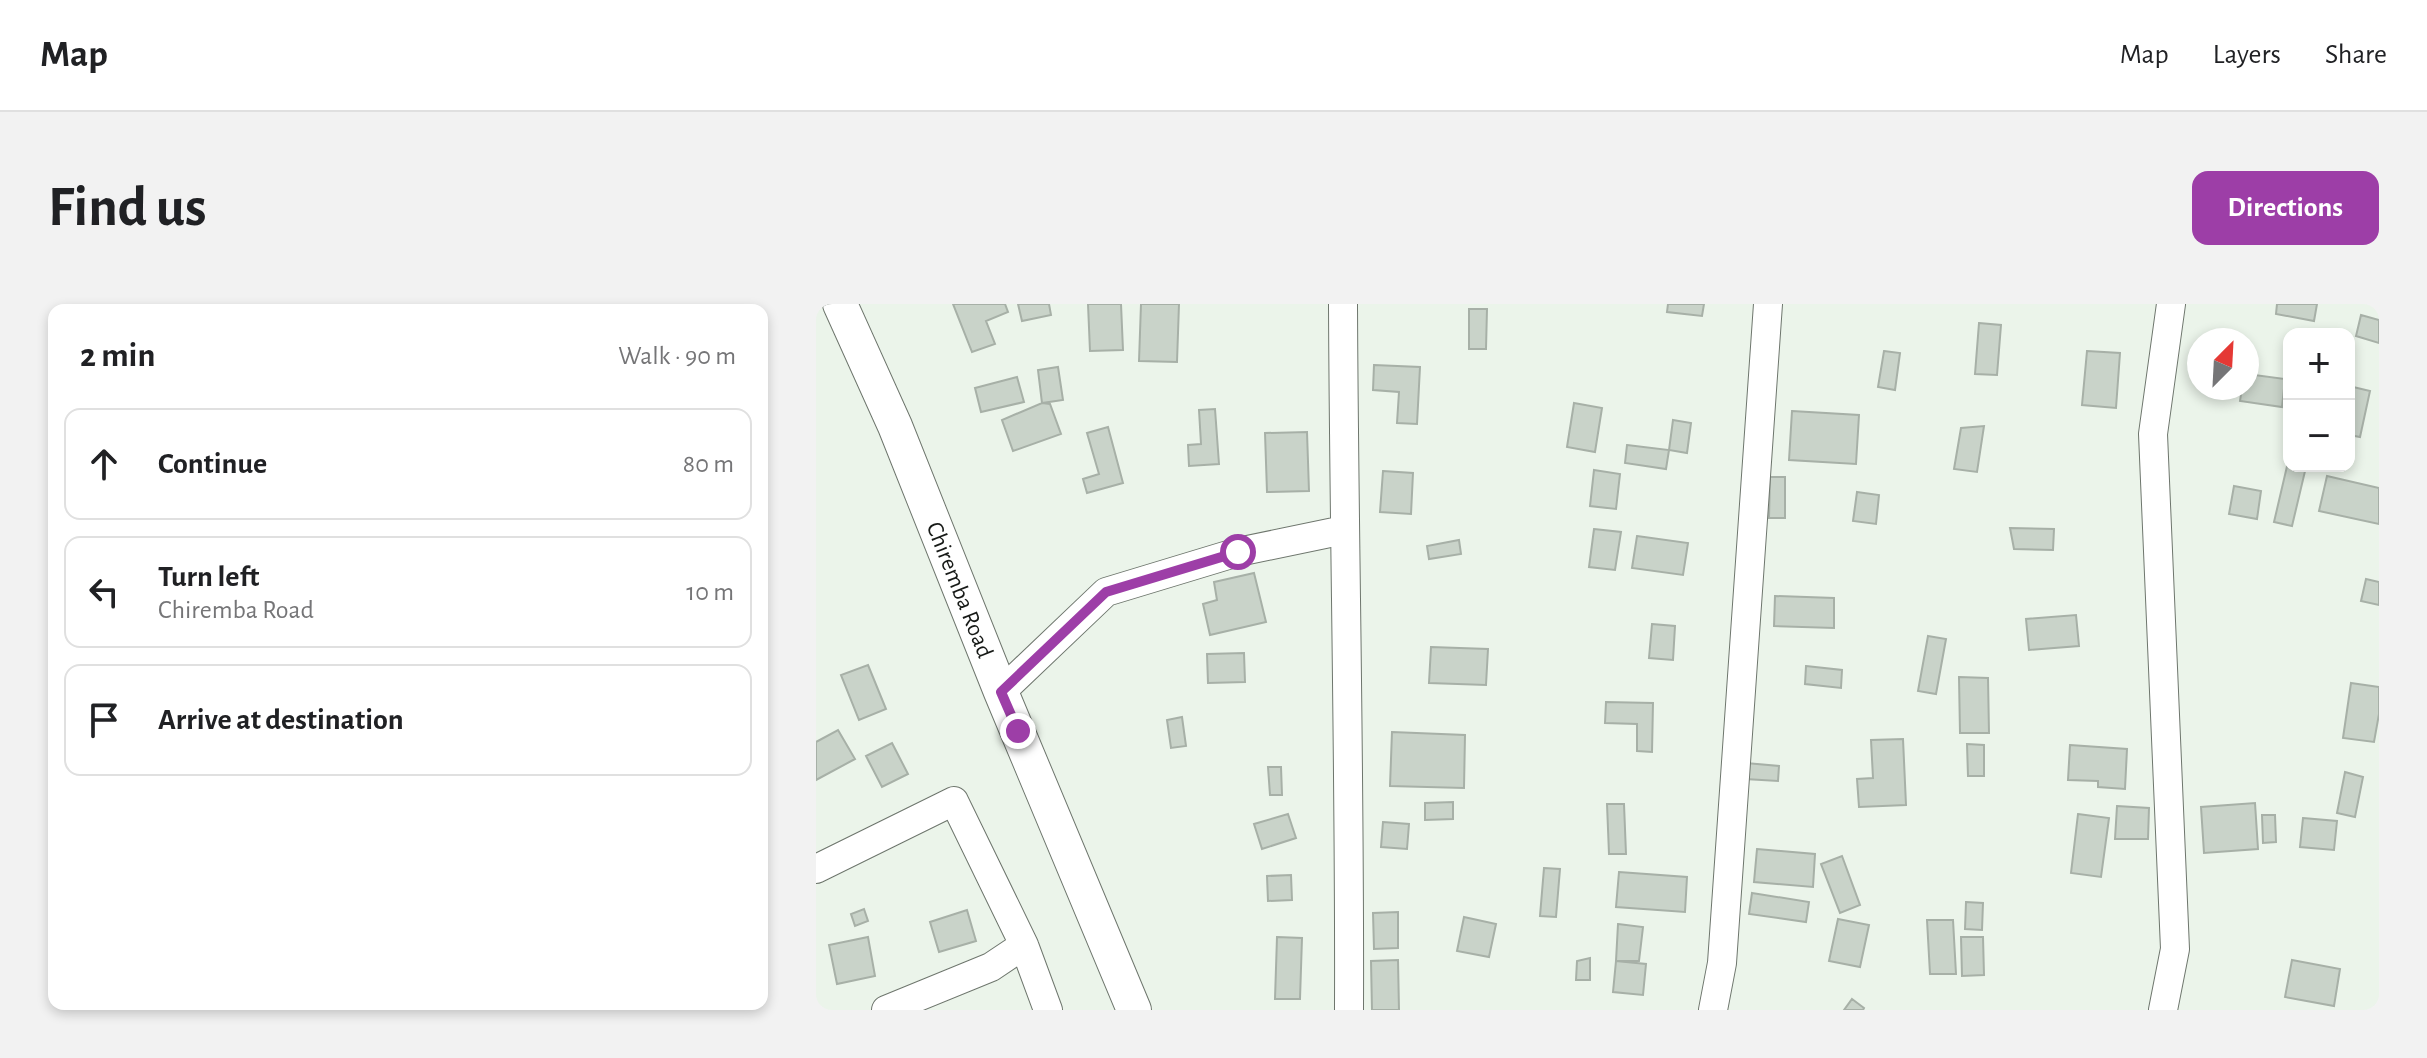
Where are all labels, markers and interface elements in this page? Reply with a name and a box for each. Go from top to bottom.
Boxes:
text: Map [40,36,108,74]
text: Map [2120,41,2169,69]
text: Layers [2213,41,2281,69]
text: Share [2325,41,2387,69]
button: Directions [2192,171,2379,245]
text: Find us [48,180,206,236]
north arrow [2187,328,2259,400]
map controls [2283,328,2355,472]
button: + [2283,328,2355,400]
text: 2 min [80,339,155,373]
text: Walk · 90 m [618,343,736,369]
button: − [2283,400,2355,472]
icon: ahead [82,442,126,486]
text: Continue [158,449,267,479]
text: 80 m [683,451,734,477]
street label: Chiremba Road [921,519,997,661]
route start [1220,534,1256,570]
text: Turn left [158,562,259,592]
icon: left [82,570,126,614]
text: 10 m [686,579,734,605]
text: Chiremba Road [158,597,314,623]
icon: arrive [82,698,126,742]
text: Arrive at destination [158,705,404,735]
route end [1000,713,1036,749]

